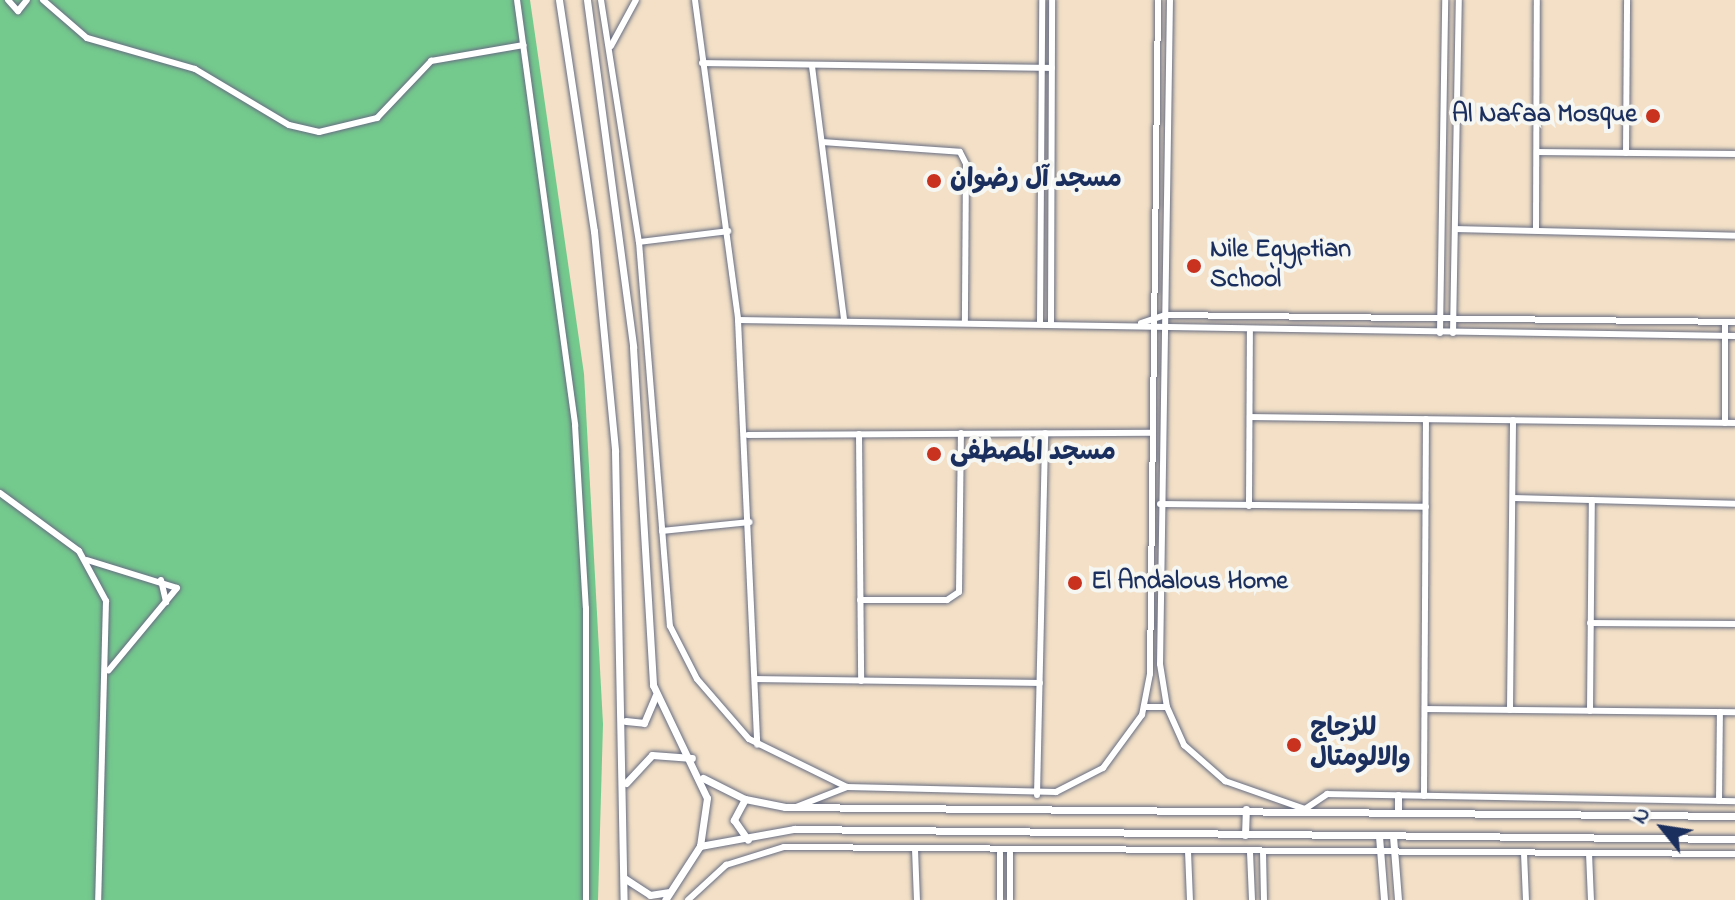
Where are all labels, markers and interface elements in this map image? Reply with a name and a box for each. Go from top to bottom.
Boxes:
place label: Al Nafaa Mosque [1452,100,1637,132]
marker: Al Nafaa Mosque [1644,107,1662,125]
place label: مسجد آل رضوان [950,165,1122,197]
marker: مسجد آل رضوان [925,172,943,190]
place label: Nile Egyptian School [1210,235,1351,296]
marker: Nile Egyptian School [1185,257,1203,275]
place label: مسجد المصطفى [950,438,1116,470]
marker: مسجد المصطفى [925,445,943,463]
place label: El Andalous Home [1091,567,1288,599]
marker: El Andalous Home [1066,574,1084,592]
place label: للزجاج والالومتال [1310,714,1411,776]
marker: للزجاج والالومتال [1285,736,1303,754]
north arrow [1623,788,1703,868]
text: N [1625,802,1660,830]

